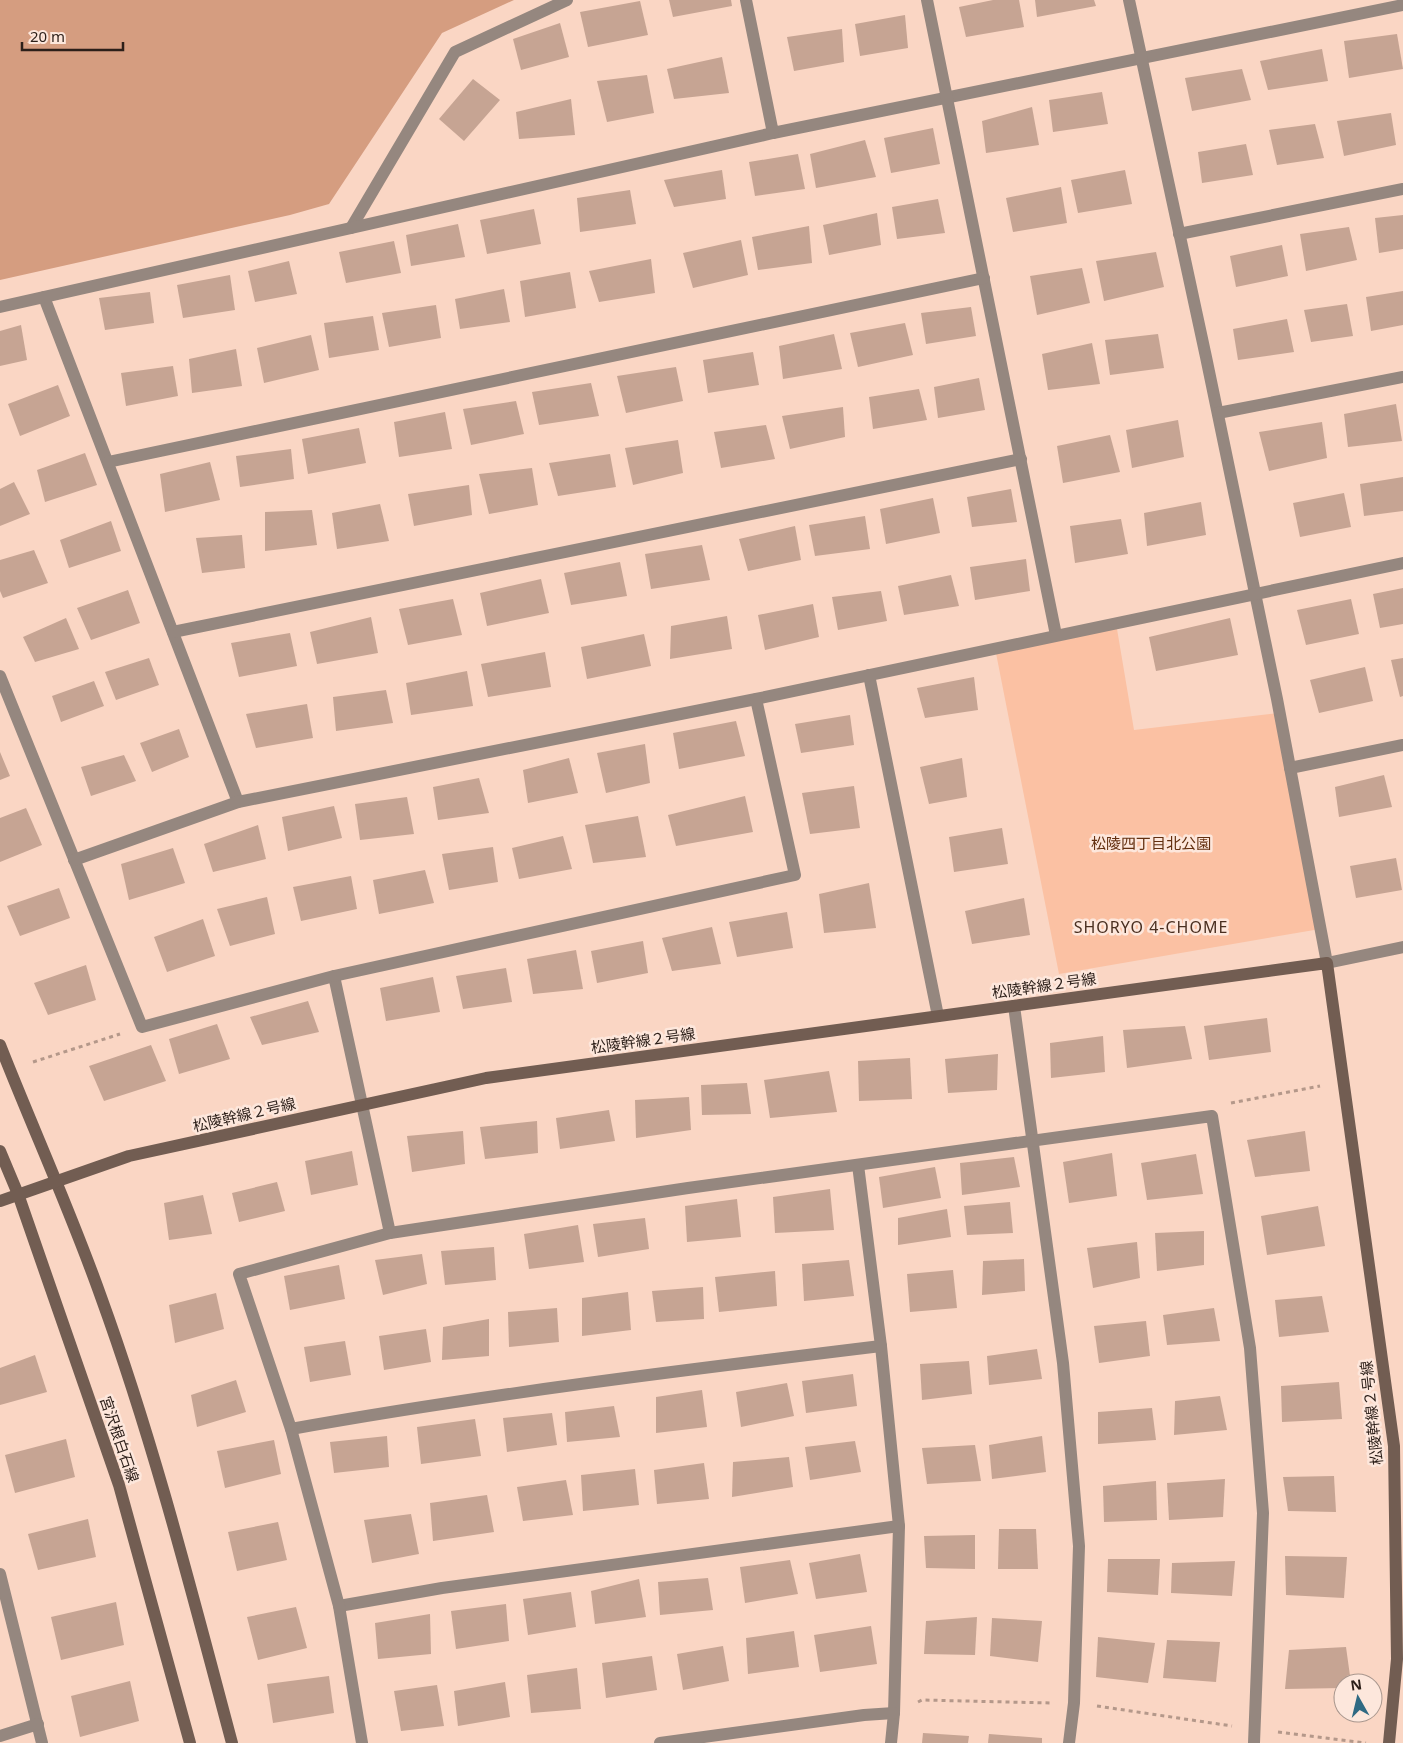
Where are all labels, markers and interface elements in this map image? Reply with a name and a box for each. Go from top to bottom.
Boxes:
scale bar [22,20,124,52]
text: 20 m [30,26,65,46]
park label: 松陵四丁目北公園 [1091,833,1211,853]
district label: SHORYO 4-CHOME [1074,916,1228,938]
street label: 松陵幹線２号線 [991,968,1097,1002]
street label: 松陵幹線２号線 [590,1023,696,1057]
street label: 松陵幹線２号線 [191,1092,297,1136]
street label: 松陵幹線２号線 [1356,1360,1386,1466]
street label: 宮沢根白石線 [96,1393,144,1485]
north arrow [1333,1673,1383,1723]
text: N [1349,1674,1363,1695]

